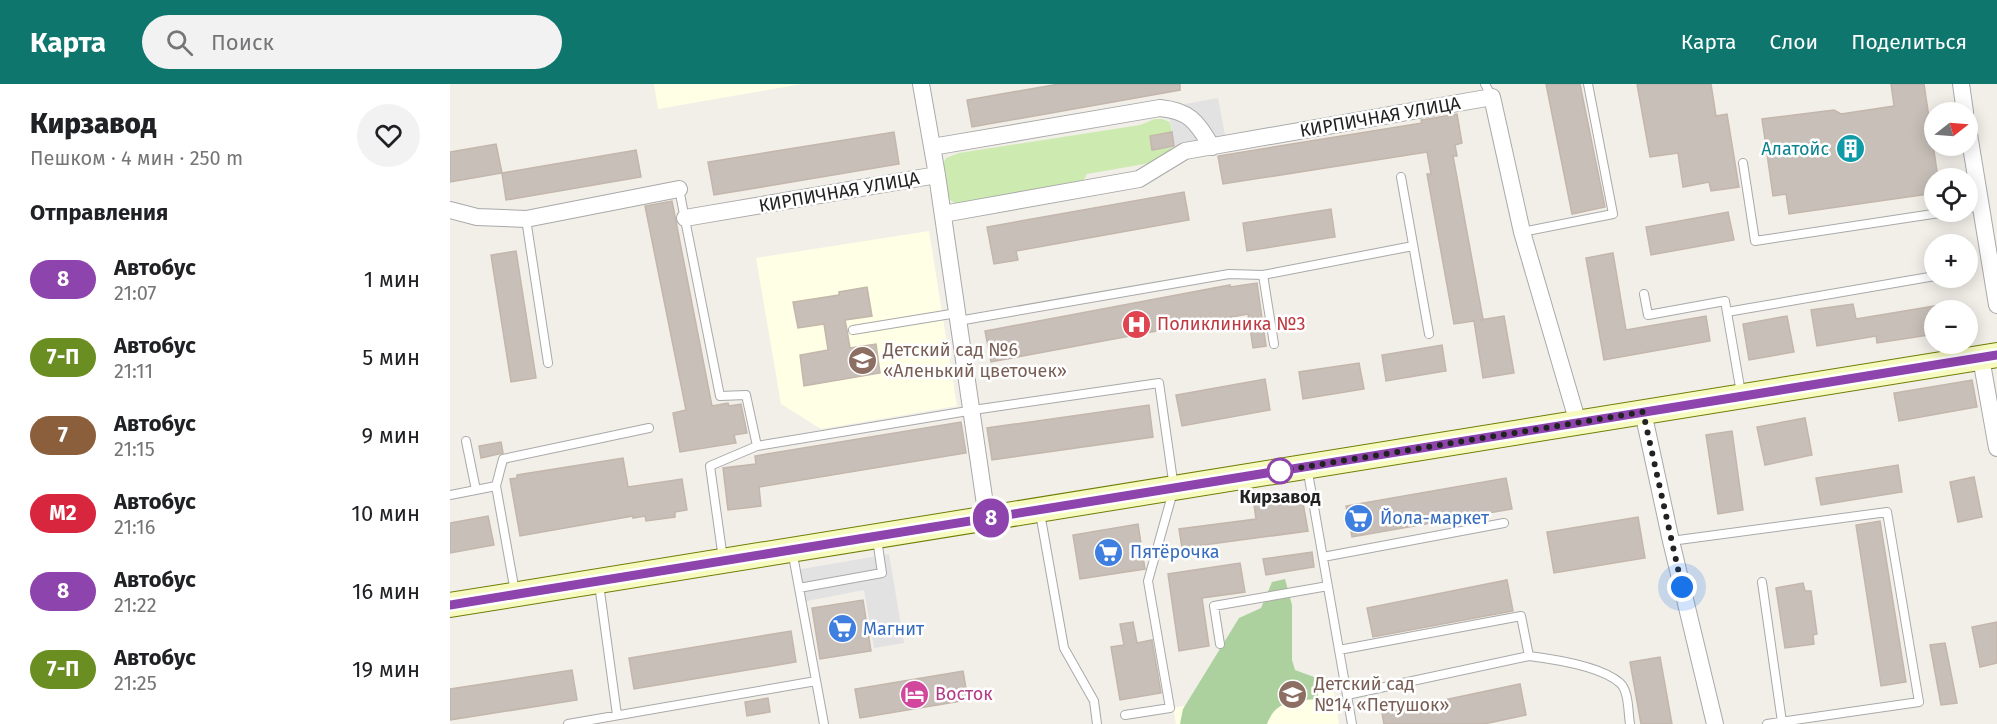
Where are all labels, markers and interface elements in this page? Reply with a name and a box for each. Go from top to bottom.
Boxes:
search box [142,15,562,69]
text: Карта [30,26,106,59]
icon: search [163,26,196,59]
text: Поиск [211,29,274,56]
text: Карта [1681,29,1737,55]
text: Слои [1770,29,1818,55]
text: Поделиться [1851,29,1967,55]
street label: КИРПИЧНАЯ УЛИЦА [1298,92,1463,142]
north arrow [1924,102,1978,156]
map controls [1924,102,1978,354]
button: heart [357,104,420,167]
text: Кирзавод [30,107,156,140]
building icon: Алатойс [1834,133,1866,165]
place label: Алатойс [1761,138,1829,160]
text: Пешком · 4 мин · 250 m [30,146,243,170]
street label: КИРПИЧНАЯ УЛИЦА [757,167,922,217]
button: locate [1924,168,1978,222]
text: Отправления [30,199,168,226]
button: + [1924,234,1978,288]
text: Автобус [114,254,196,281]
text: 8 [57,266,69,292]
text: 1 мин [364,266,420,293]
text: 21:07 [114,281,157,305]
button: − [1924,300,1978,354]
hospital icon: Поликлиника №3 [1120,308,1152,340]
place label: Поликлиника №3 [1157,313,1305,335]
text: Автобус [114,332,196,359]
place label: Детский сад №6 «Аленький цветочек» [882,339,1067,382]
text: 7-П [47,344,79,370]
text: 5 мин [362,344,420,371]
school or university icon: Детский сад №6 «Аленький цветочек» [846,344,878,376]
text: 21:11 [114,359,153,383]
text: Автобус [114,410,196,437]
text: 7 [58,422,68,448]
text: 9 мин [362,422,420,449]
text: 21:15 [114,437,155,461]
marker: Кирзавод [1267,458,1293,484]
place label: Кирзавод [1240,486,1321,508]
text: Автобус [114,488,196,515]
line badge: 8 [972,498,1010,538]
text: М2 [49,500,77,526]
text: 10 мин [351,500,420,527]
supermarket icon: Йола-маркет [1343,502,1375,534]
text: 8 [985,505,997,531]
place label: Йола-маркет [1380,507,1490,529]
text: 21:16 [114,515,155,539]
supermarket icon: Пятёрочка [1093,536,1125,568]
place label: Пятёрочка [1130,541,1220,563]
text: Автобус [114,566,196,593]
your location [1667,572,1697,602]
text: 8 [57,578,69,604]
text: 16 мин [352,578,420,605]
text: 21:22 [114,593,157,617]
supermarket icon: Магнит [826,613,858,645]
place label: Магнит [863,618,925,640]
text: Автобус [114,644,196,671]
text: 7-П [47,656,79,682]
text: 19 мин [352,656,420,683]
text: 21:25 [114,671,157,695]
place label: Детский сад №14 «Петушок» [1313,673,1450,716]
hotel icon: Восток [898,678,930,710]
school or university icon: Детский сад №14 «Петушок» [1277,678,1309,710]
place label: Восток [935,683,993,705]

